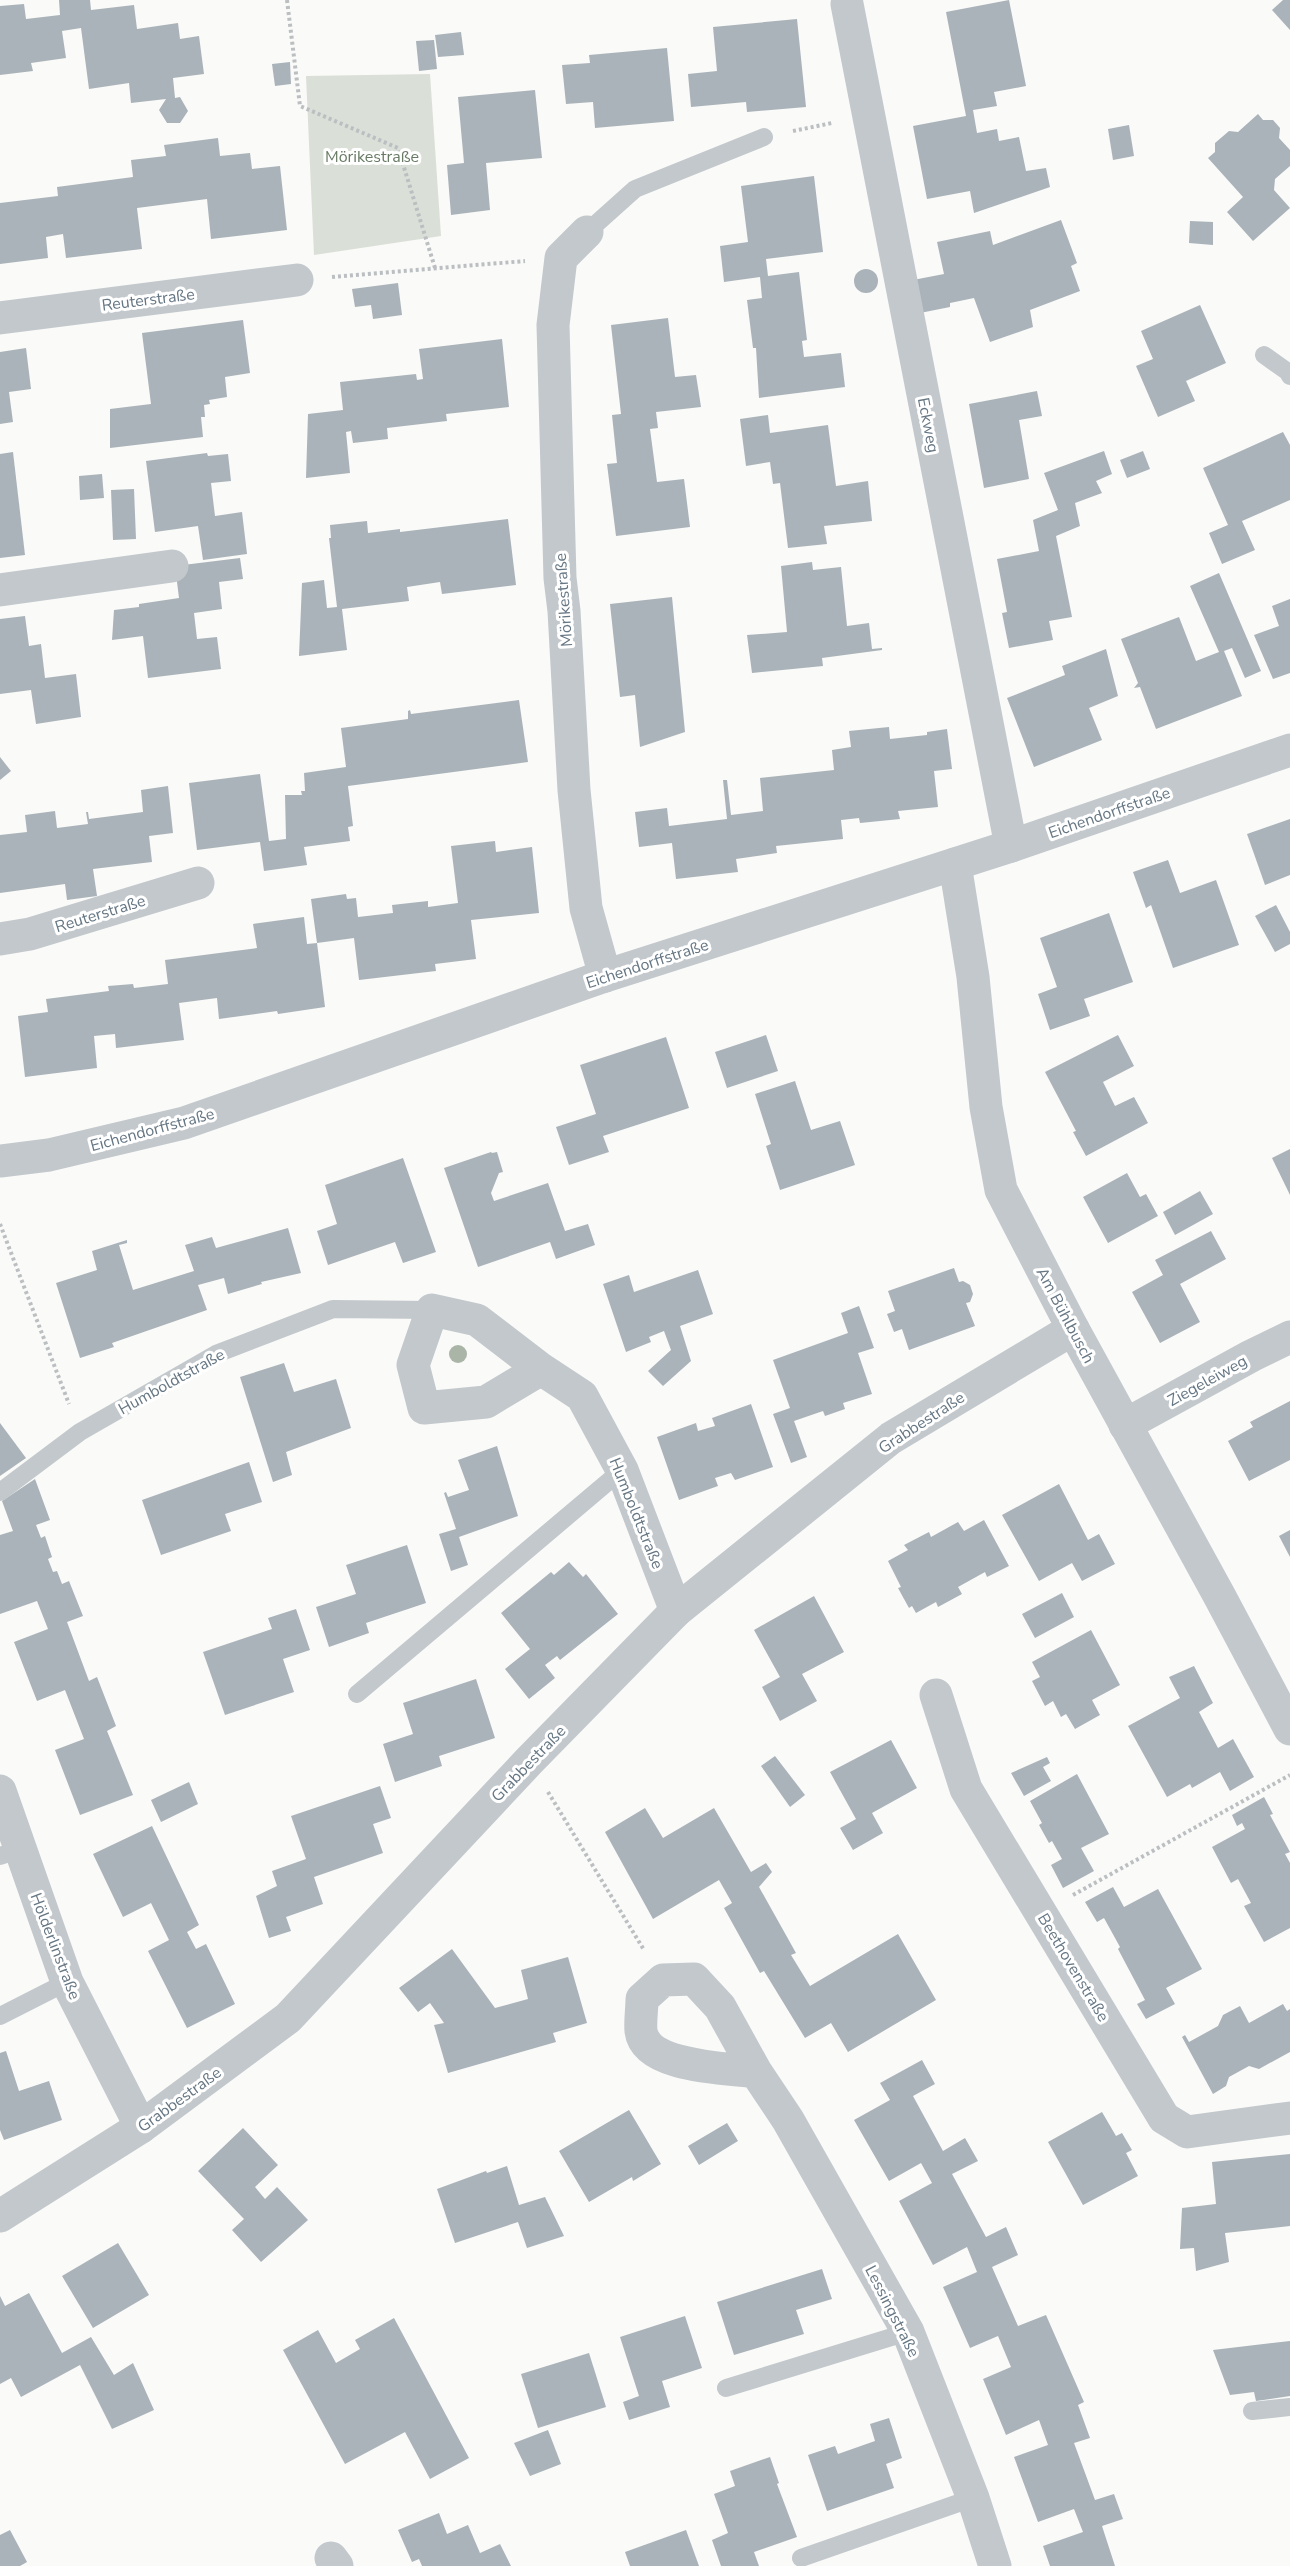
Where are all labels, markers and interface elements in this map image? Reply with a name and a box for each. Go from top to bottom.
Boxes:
park label: Mörikestraße [325,146,419,168]
street label: Reuterstraße [100,283,196,317]
street label: Eckweg [912,396,944,455]
street label: Mörikestraße [550,552,578,648]
street label: Eichendorffstraße [1045,782,1173,844]
street label: Reuterstraße [52,890,148,938]
street label: Eichendorffstraße [583,934,711,994]
street label: Eichendorffstraße [88,1103,217,1157]
street label: Am Bühlbusch [1031,1264,1100,1367]
street label: Humboldtstraße [114,1344,229,1420]
street label: Ziegeleiweg [1164,1350,1251,1412]
street label: Grabbestraße [874,1387,969,1459]
street label: Humboldtstraße [604,1454,668,1572]
street label: Grabbestraße [487,1721,571,1807]
street label: Hölderlinstraße [25,1890,85,2003]
street label: Beethovenstraße [1032,1909,1114,2026]
street label: Grabbestraße [133,2062,226,2138]
street label: Lessingstraße [860,2262,925,2361]

